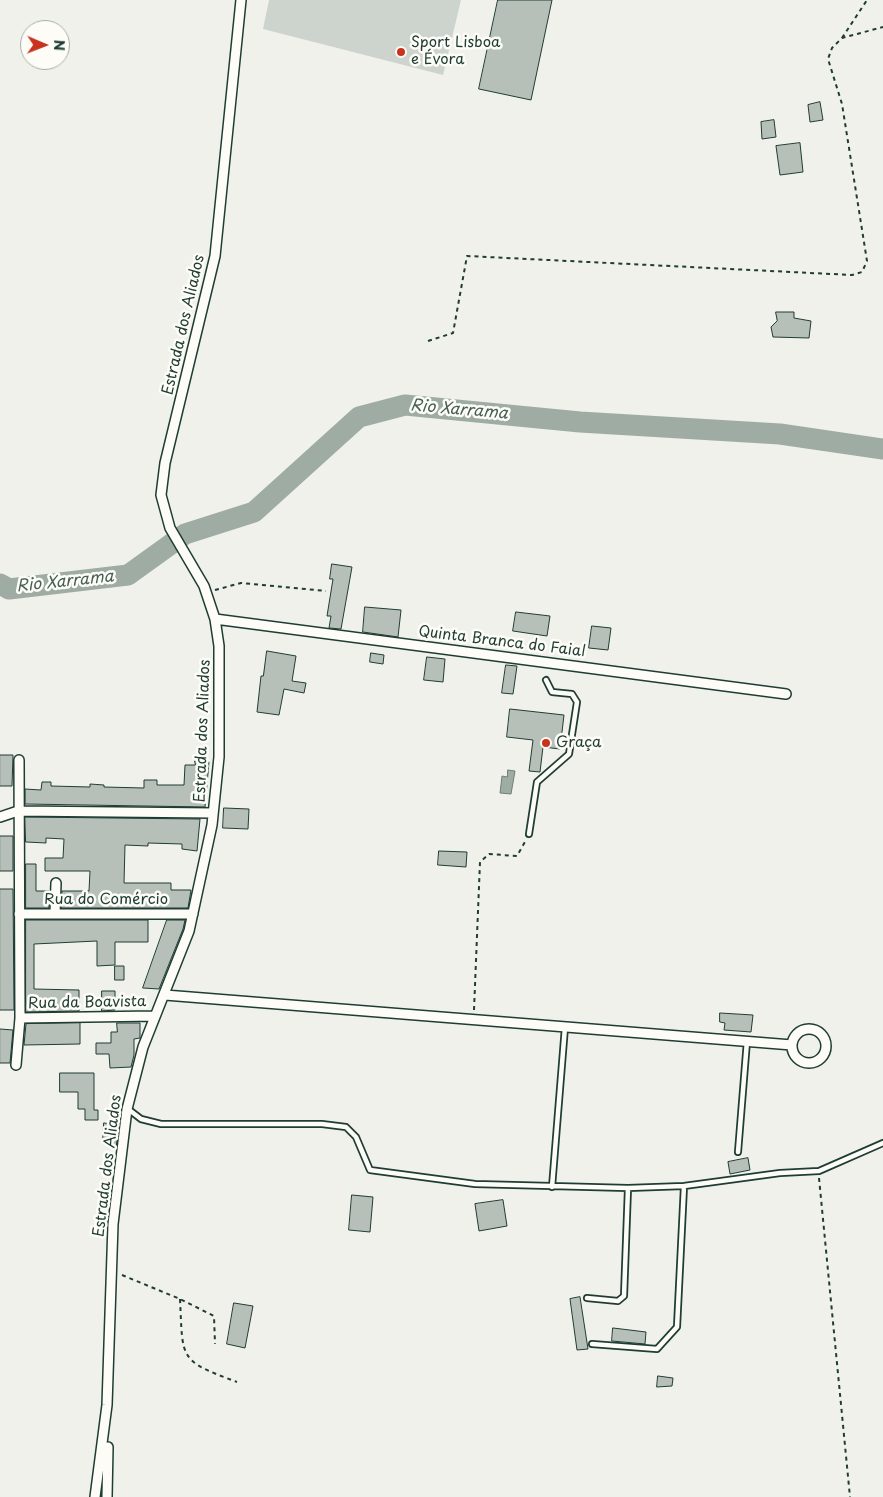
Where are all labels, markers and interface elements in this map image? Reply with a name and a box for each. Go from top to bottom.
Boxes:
north arrow [20,20,70,70]
place label: Sport Lisboa e Évora [411,34,500,69]
text: N [49,40,70,51]
marker: Sport Lisboa e Évora [395,46,407,58]
street label: Estrada dos Aliados [159,253,209,397]
water label: Rio Xarrama [410,396,508,424]
water label: Rio Xarrama [16,567,114,597]
street label: Quinta Branca do Faial [417,623,587,661]
street label: Estrada dos Aliados [192,659,214,803]
place label: Graça [556,734,601,752]
marker: Graça [540,737,552,749]
street label: Rua do Comércio [44,891,168,909]
street label: Rua da Boavista [28,993,146,1013]
street label: Estrada dos Aliados [90,1094,126,1238]

